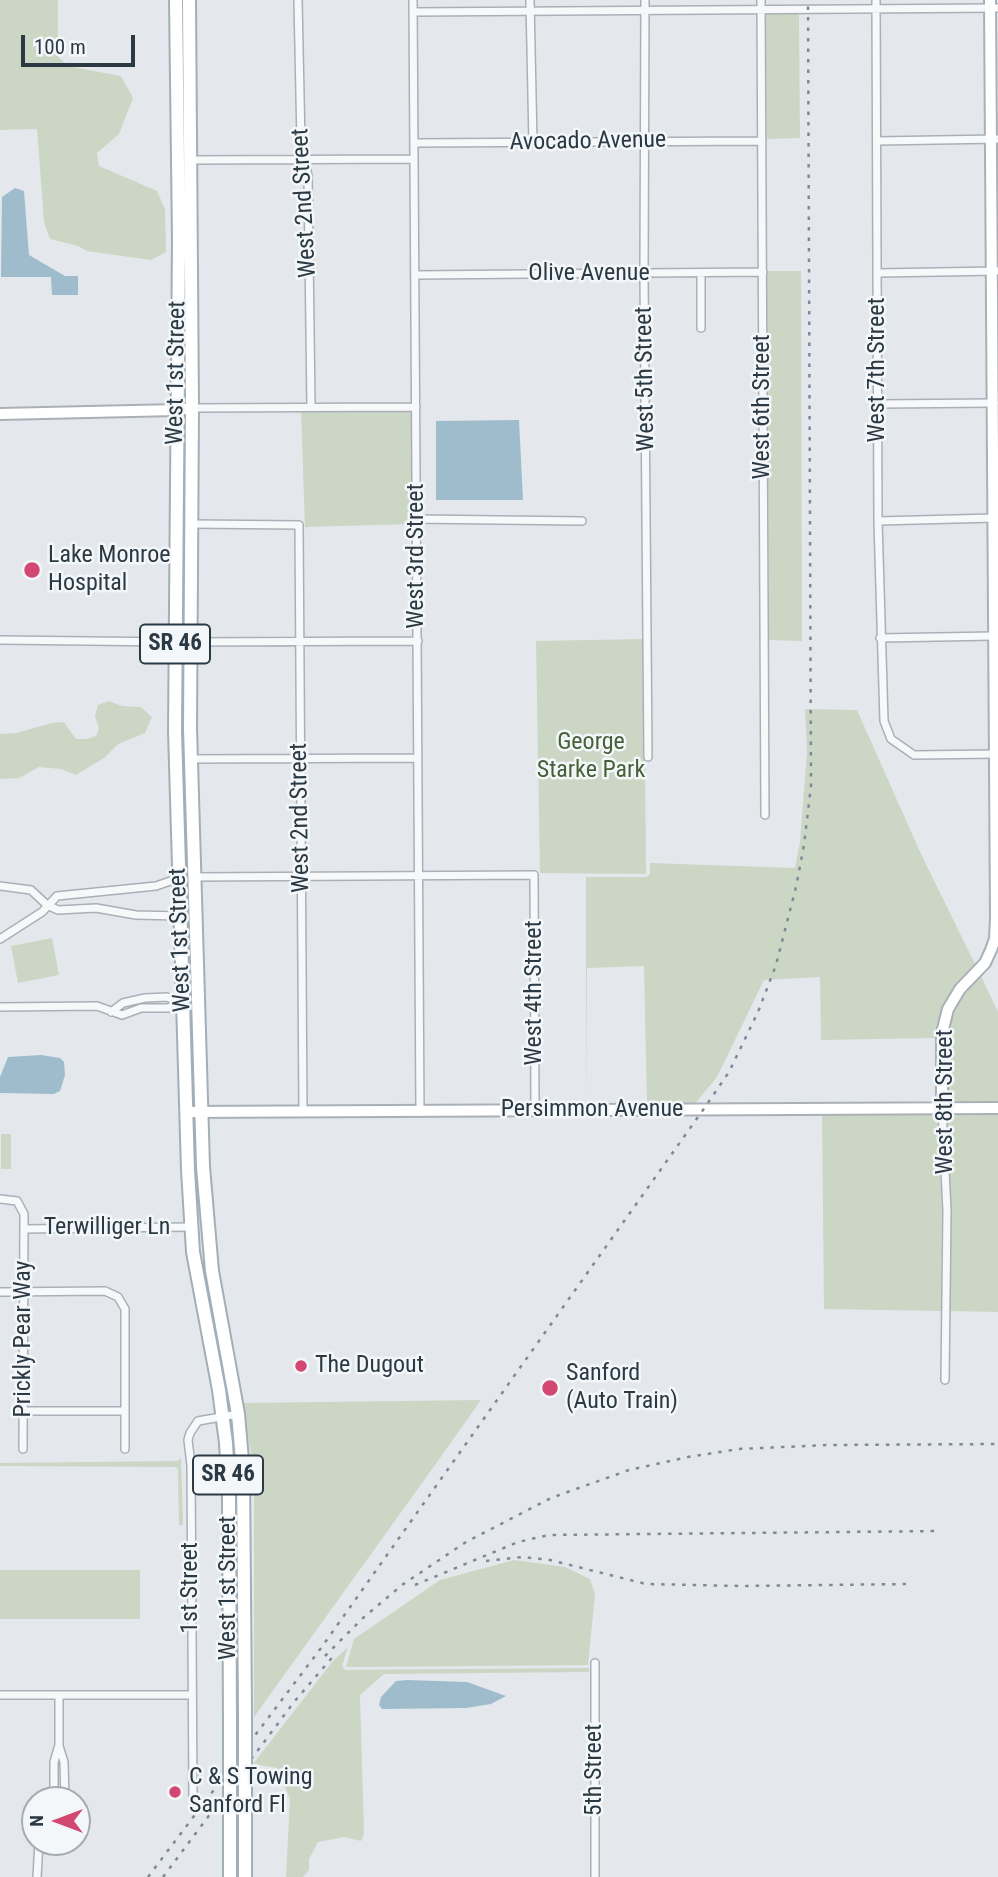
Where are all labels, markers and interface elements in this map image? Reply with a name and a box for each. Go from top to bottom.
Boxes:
scale bar [24,21,138,65]
text: 100 m [34,35,86,59]
street label: Avocado Avenue [509,126,667,158]
street label: West 2nd Street [287,127,323,279]
street label: Olive Avenue [528,260,650,288]
street label: West 7th Street [864,297,892,443]
street label: West 1st Street [161,301,193,445]
street label: West 5th Street [630,306,662,452]
street label: West 6th Street [749,334,777,480]
street label: West 3rd Street [403,483,431,629]
place label: Lake Monroe Hospital [48,542,170,598]
marker: Lake Monroe Hospital [22,560,42,580]
road number: SR 46 [140,624,210,664]
park label: George Starke Park [537,729,645,785]
street label: West 2nd Street [285,743,317,893]
street label: West 1st Street [164,867,198,1013]
street label: West 4th Street [521,920,549,1066]
street label: West 8th Street [932,1029,960,1175]
street label: Persimmon Avenue [501,1096,683,1124]
street label: Terwilliger Ln [44,1214,170,1242]
street label: Prickly Pear Way [10,1261,38,1417]
place label: The Dugout [315,1352,424,1380]
marker: The Dugout [293,1358,309,1374]
place label: Sanford (Auto Train) [566,1360,678,1416]
marker: Sanford (Auto Train) [540,1378,560,1398]
road number: SR 46 [193,1456,263,1494]
street label: West 1st Street [215,1516,243,1660]
street label: 1st Street [177,1542,205,1634]
street label: 5th Street [581,1724,609,1816]
place label: C & S Towing Sanford Fl [189,1764,313,1820]
marker: C & S Towing Sanford Fl [167,1784,183,1800]
north arrow [21,1786,91,1856]
text: N [25,1815,48,1827]

